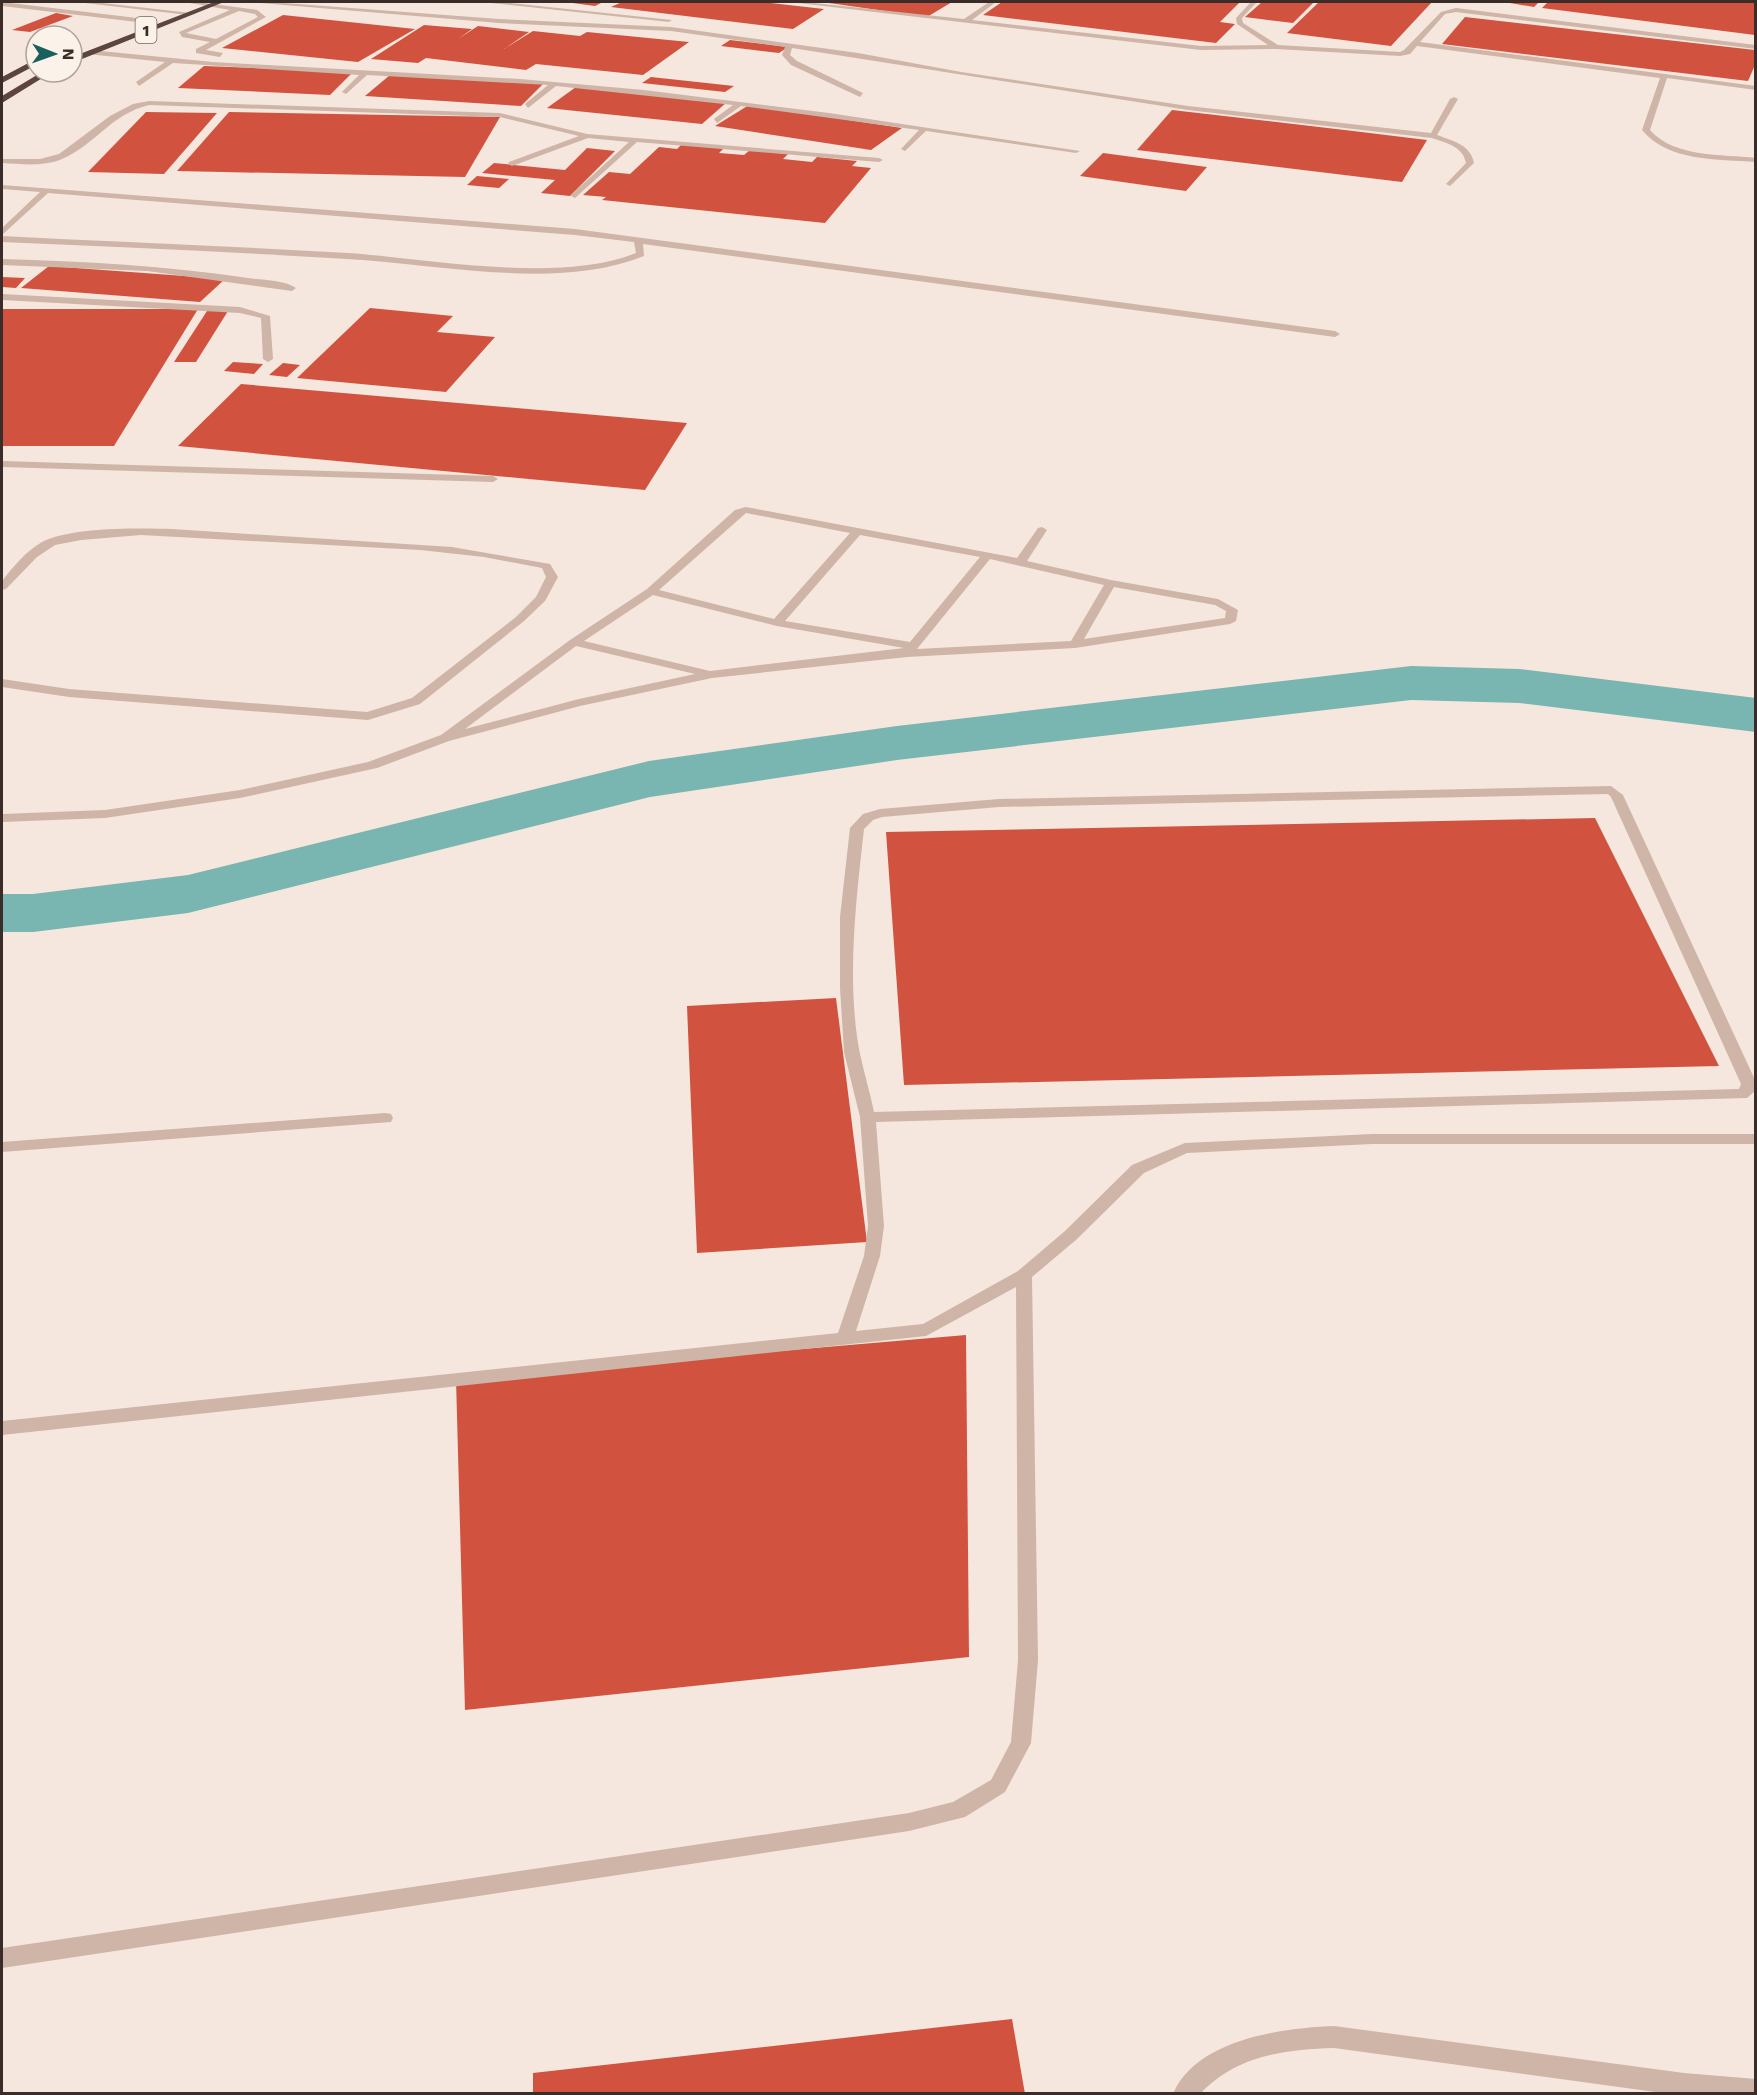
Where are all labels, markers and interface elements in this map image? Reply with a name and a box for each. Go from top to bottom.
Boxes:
road number: 1 [136,17,156,43]
north arrow [24,24,84,84]
text: N [59,48,78,60]

